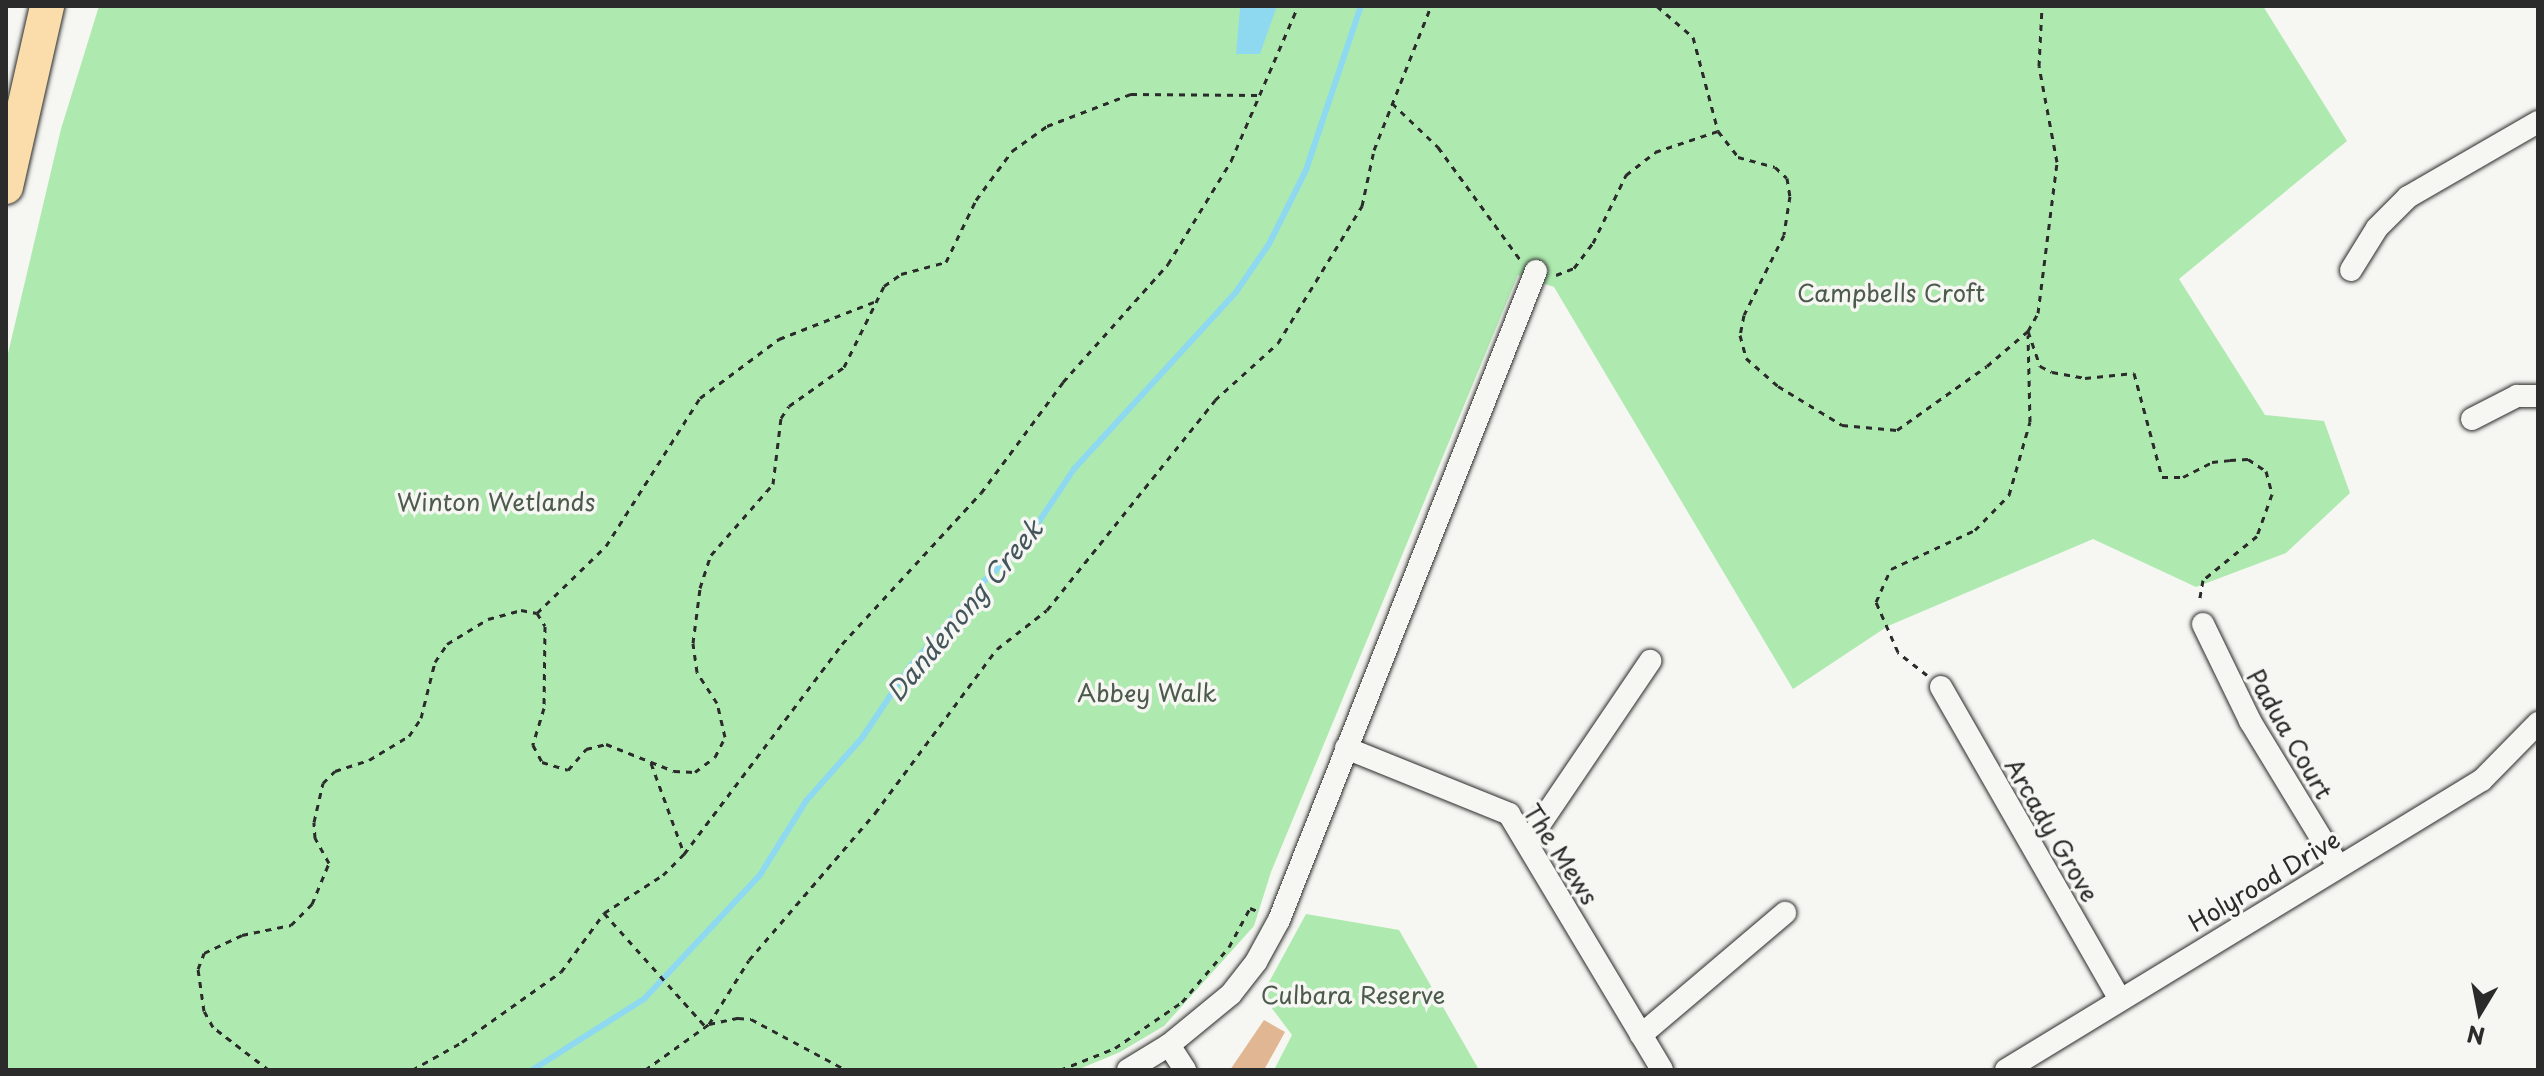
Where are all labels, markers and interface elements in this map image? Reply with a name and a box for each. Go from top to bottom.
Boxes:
park label: Campbells Croft [1796,279,1986,307]
park label: Winton Wetlands [397,488,595,516]
water label: Dandenong Creek [879,513,1049,707]
street label: Padua Court [2241,664,2339,804]
park label: Abbey Walk [1076,679,1218,707]
street label: Arcady Grove [1999,753,2105,907]
street label: The Mews [1518,798,1604,910]
street label: Holyrood Drive [2182,824,2346,938]
north arrow [2440,972,2520,1052]
park label: Culbara Reserve [1260,981,1446,1009]
text: N [2464,1018,2487,1054]

